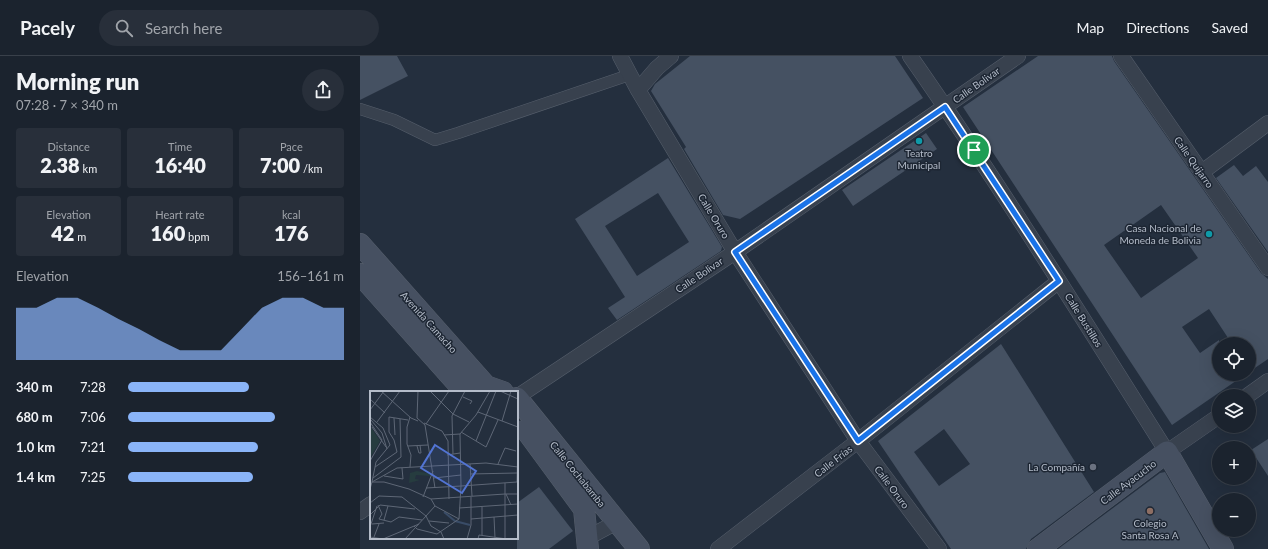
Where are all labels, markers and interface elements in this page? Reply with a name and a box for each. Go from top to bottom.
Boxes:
search box [99,10,379,46]
text: Pacely [20,16,75,39]
icon: search [113,17,135,39]
text: Search here [145,19,222,37]
text: Map [1077,19,1104,36]
text: Directions [1126,19,1189,36]
text: Saved [1211,19,1248,36]
street label: Calle Bolivar [950,64,1002,106]
text: Morning run [16,68,139,95]
button: share [302,69,344,111]
text: 07:28 · 7 × 340 m [16,97,118,113]
pin [957,133,991,167]
street label: Calle Quijarro [1172,134,1216,190]
marker: Teatro Municipal [914,136,924,146]
icon: arrive [963,139,985,161]
text: Distance [48,140,90,153]
text: Time [168,140,192,153]
text: Pace [280,140,303,153]
place label: Teatro Municipal [898,147,940,171]
text: 2.38 [40,153,80,177]
text: 16:40 [154,153,206,177]
text: 7:00 [260,153,300,177]
text: km [80,162,97,175]
text: /km [300,162,323,175]
street label: Calle Oruro [696,191,732,241]
text: Elevation [46,208,91,221]
text: Heart rate [155,208,205,221]
text: kcal [282,208,301,221]
text: 42 [51,221,74,245]
text: 160 [150,221,185,245]
text: 176 [274,221,309,245]
place label: Casa Nacional de Moneda de Bolivia [1119,222,1201,246]
marker: Casa Nacional de Moneda de Bolivia [1204,229,1214,239]
text: m [74,230,86,243]
text: bpm [185,230,210,243]
street label: Calle Bolivar [673,255,725,295]
text: Elevation [16,268,69,284]
text: 156–161 m [277,268,344,284]
street label: Avenida Camacho [398,289,460,355]
street label: Calle Bustillos [1063,291,1105,349]
map controls [1212,337,1256,537]
button: locate [1212,337,1256,381]
text: 340 m [16,379,53,395]
text: 7:28 [80,379,106,395]
button: layers [1212,389,1256,433]
inset map [370,391,518,539]
text: 680 m [16,409,53,425]
text: 7:06 [80,409,106,425]
text: 1.0 km [16,439,55,455]
text: 7:21 [80,439,106,455]
street label: Calle Cochabamba [548,439,608,509]
button: + [1212,441,1256,485]
street label: Calle Frías [812,442,854,480]
street label: Calle Ayacucho [1098,457,1158,507]
place label: La Compañía [1028,461,1085,473]
marker: La Compañía [1088,462,1098,472]
street label: Calle Oruro [872,463,912,511]
text: 1.4 km [16,469,55,485]
text: 7:25 [80,469,106,485]
button: − [1212,493,1256,537]
marker: Colegio Santa Rosa A [1145,506,1155,516]
place label: Colegio Santa Rosa A [1122,517,1179,541]

